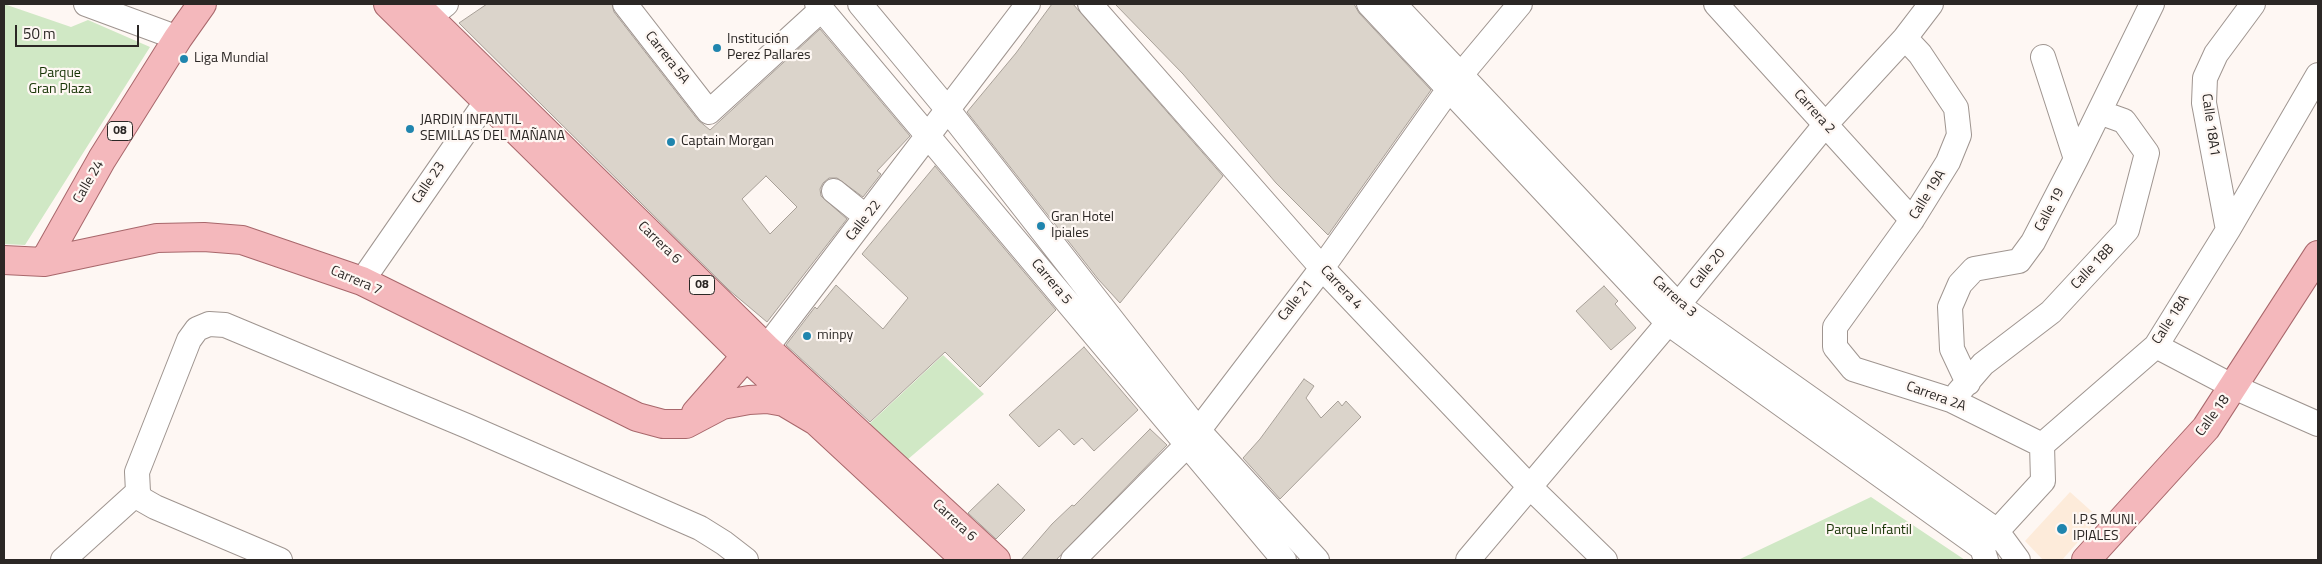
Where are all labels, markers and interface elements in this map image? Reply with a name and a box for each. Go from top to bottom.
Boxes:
scale bar [18,15,141,47]
text: 50 m [23,22,56,45]
street label: Carrera 5A [641,28,693,88]
place label: Institución Perez Pallares [727,32,811,64]
marker: Institución Perez Pallares [711,42,723,54]
place label: Liga Mundial [194,51,268,67]
marker: Liga Mundial [178,53,190,65]
park label: Parque Gran Plaza [28,66,92,98]
street label: Carrera 2 [1790,86,1838,138]
street label: Calle 18A1 [2197,93,2223,157]
place label: JARDIN INFANTIL SEMILLAS DEL MAÑANA [420,113,565,146]
road number: 08 [108,122,132,140]
marker: JARDIN INFANTIL SEMILLAS DEL MAÑANA [404,123,416,135]
place label: Captain Morgan [681,134,774,150]
marker: Captain Morgan [665,136,677,148]
street label: Calle 24 [70,157,108,207]
street label: Calle 23 [409,159,449,207]
street label: Calle 19A [1906,167,1950,223]
street label: Calle 19 [2032,185,2068,235]
street label: Calle 22 [843,197,885,245]
place label: Gran Hotel Ipiales [1051,210,1114,242]
street label: Carrera 6 [634,218,684,268]
marker: Gran Hotel Ipiales [1035,220,1047,232]
street label: Calle 18B [2068,241,2118,293]
street label: Calle 20 [1687,245,1729,293]
street label: Carrera 5 [1027,256,1075,308]
street label: Carrera 7 [328,263,384,299]
street label: Carrera 4 [1316,263,1366,313]
street label: Carrera 3 [1648,273,1700,321]
road number: 08 [690,276,714,294]
street label: Calle 21 [1275,277,1317,325]
street label: Calle 18A [2149,292,2193,348]
place label: minpy [817,328,853,344]
marker: minpy [801,330,813,342]
street label: Carrera 2A [1904,378,1968,416]
street label: Calle 18 [2192,392,2234,440]
street label: Carrera 6 [929,496,979,546]
place label: I.P.S MUNI. IPIALES [2073,513,2137,546]
marker: I.P.S MUNI. IPIALES [2055,522,2069,536]
park label: Parque Infantil [1826,523,1912,539]

